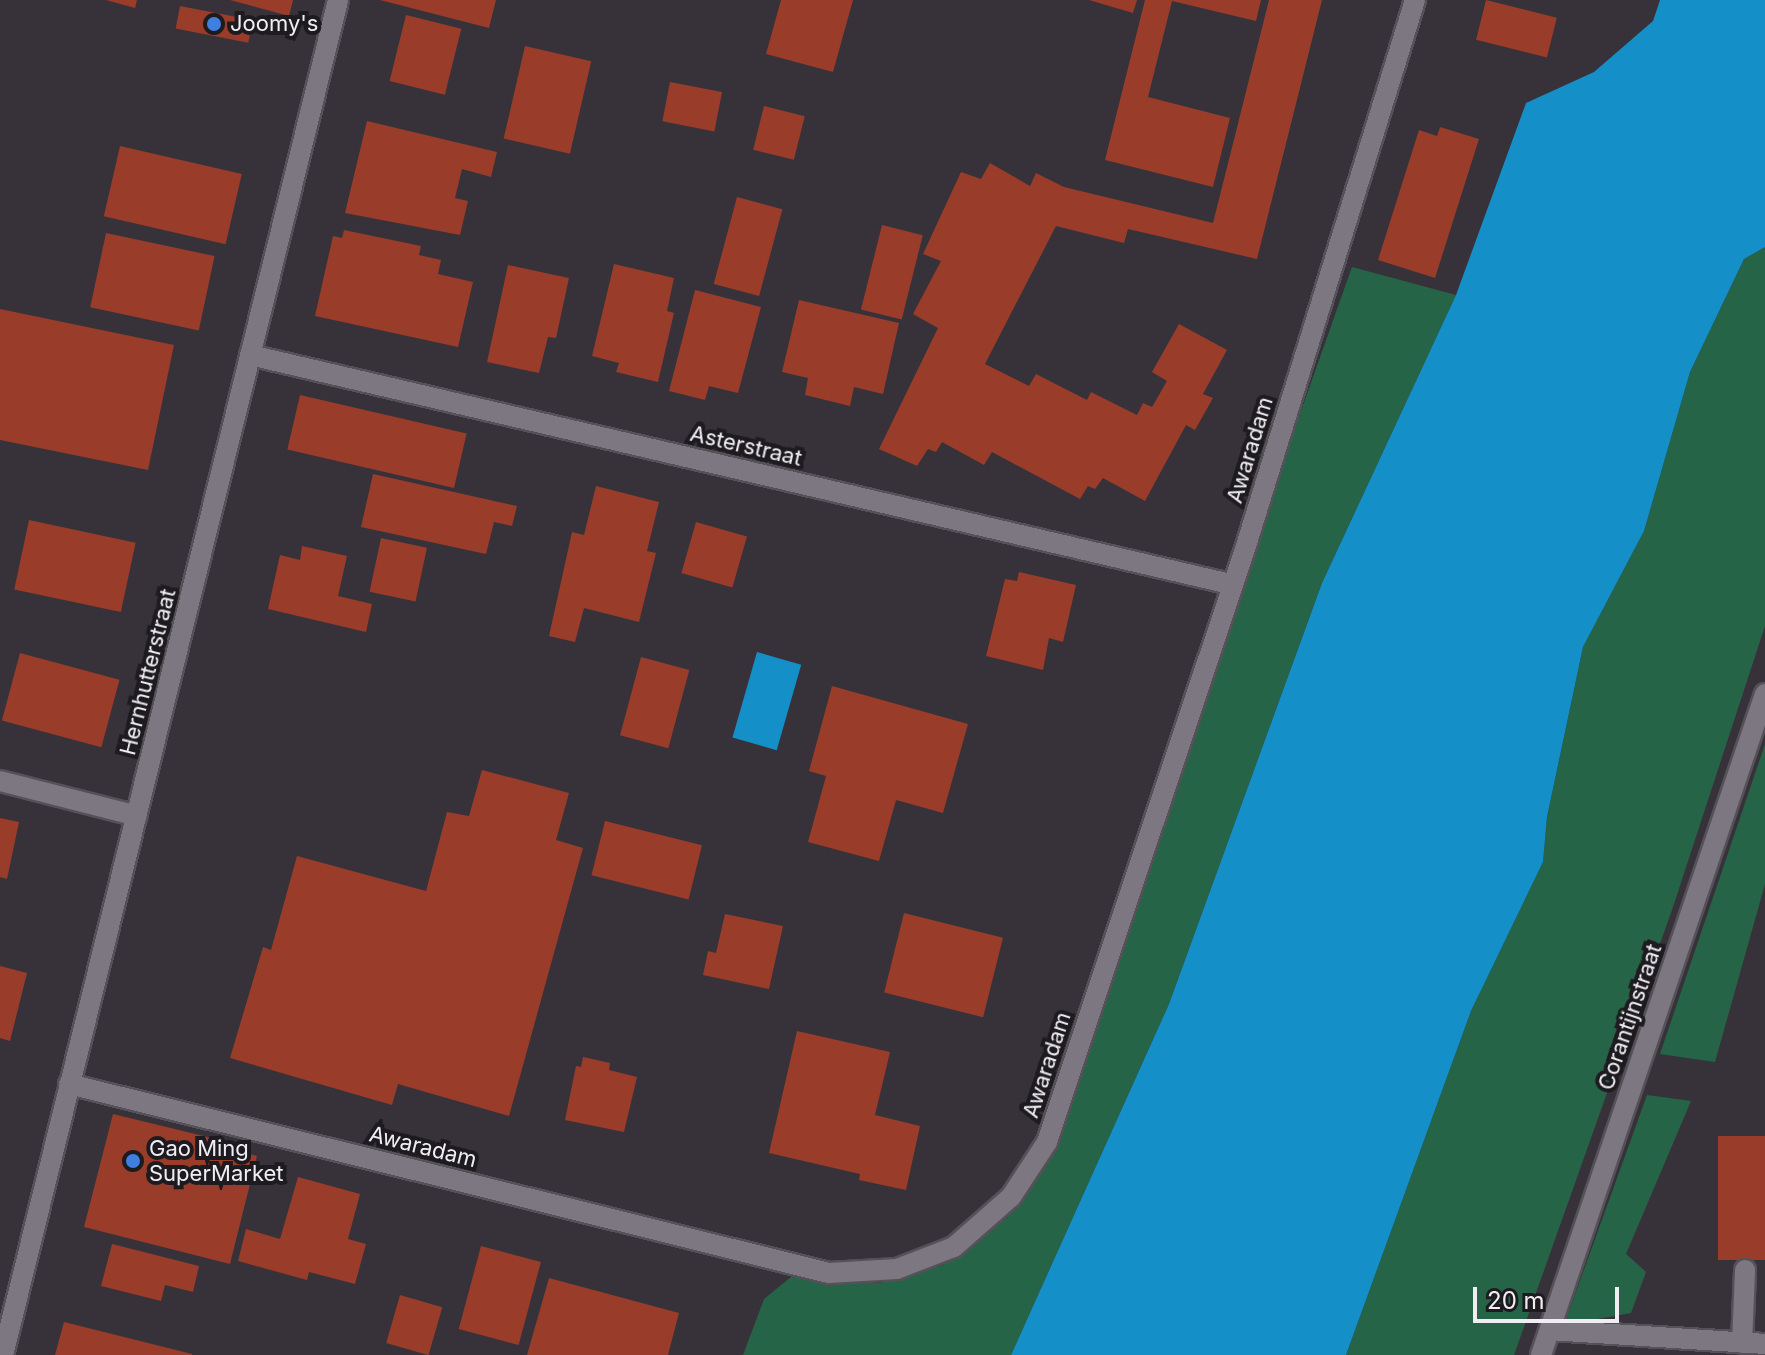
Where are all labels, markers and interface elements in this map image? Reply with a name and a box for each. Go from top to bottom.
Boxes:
place label: Joomy's [230,11,318,37]
marker: Joomy's [205,15,223,33]
street label: Awaradam [1221,394,1279,506]
street label: Asterstraat [688,420,804,472]
street label: Hernhutterstraat [115,586,181,758]
street label: Corantijnstraat [1593,940,1667,1094]
street label: Awaradam [1017,1009,1077,1121]
street label: Awaradam [367,1121,479,1173]
place label: Gao Ming SuperMarket [149,1135,284,1186]
marker: Gao Ming SuperMarket [124,1152,142,1170]
scale bar [1477,1271,1623,1321]
text: 20 m [1487,1286,1545,1315]

